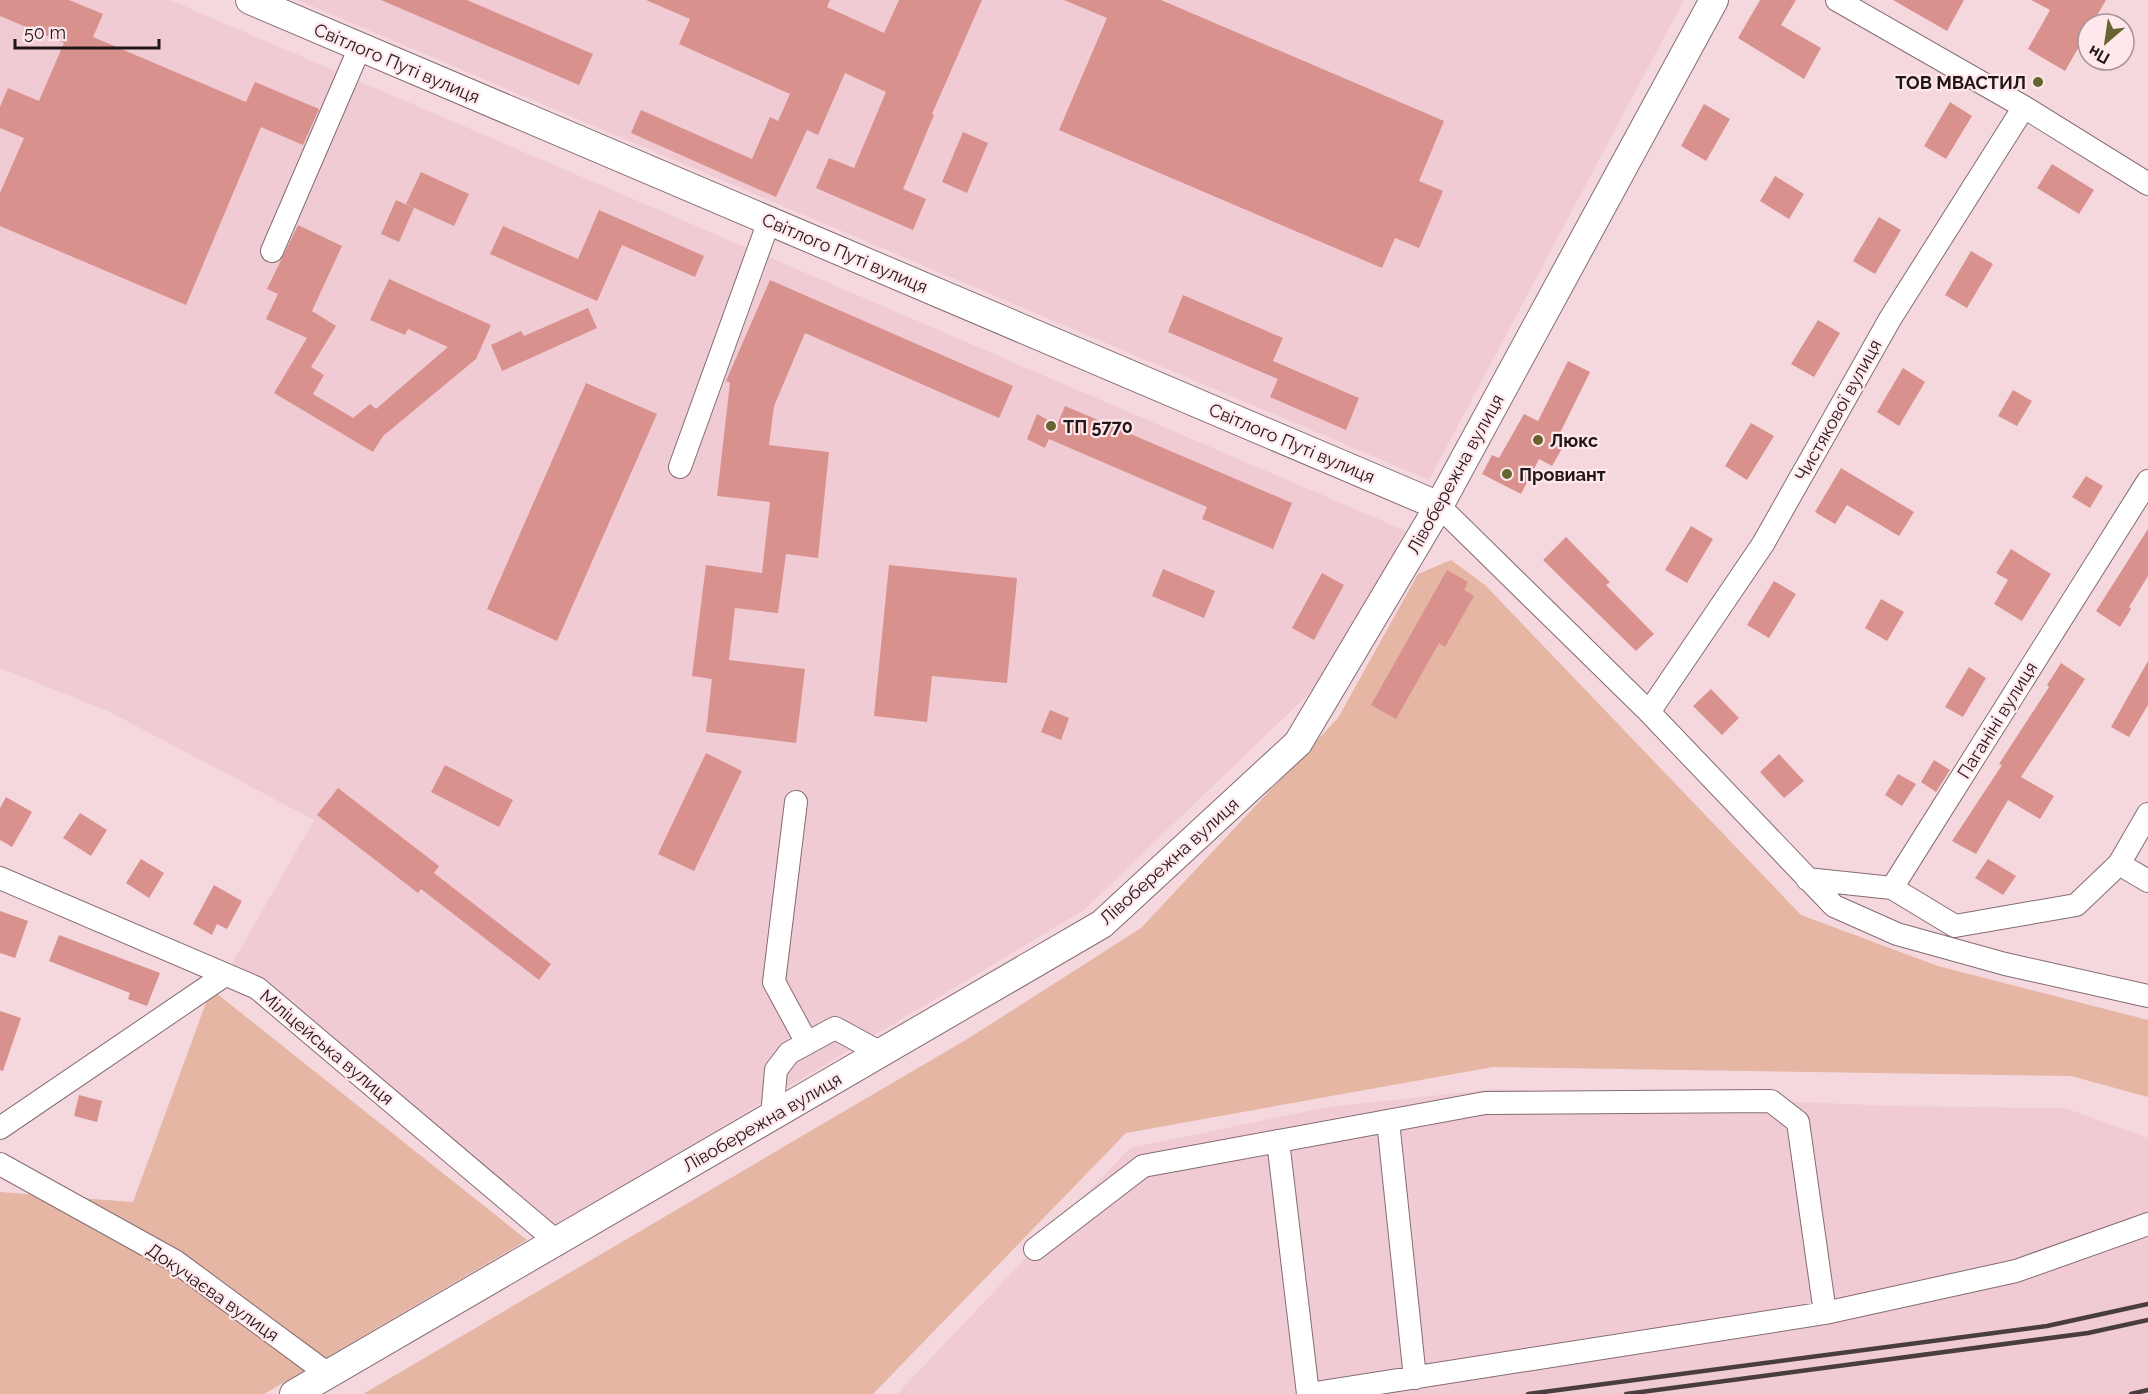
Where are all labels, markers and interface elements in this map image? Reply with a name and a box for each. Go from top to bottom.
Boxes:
scale bar [15,12,159,50]
north arrow [2076,12,2136,72]
street label: Світлого Путі вулиця [311,19,483,107]
text: 50 m [24,22,66,43]
text: Пн [2085,41,2113,68]
place label: ТОВ МВАСТИЛ [1895,72,2026,93]
marker: ТОВ МВАСТИЛ [2031,75,2045,89]
street label: Світлого Путі вулиця [759,209,931,297]
street label: Чистякової вулиця [1790,336,1886,484]
street label: Лівобережна вулиця [1402,390,1508,558]
street label: Світлого Путі вулиця [1206,399,1378,487]
place label: ТП 5770 [1063,416,1133,437]
marker: ТП 5770 [1044,419,1058,433]
place label: Люкс [1550,430,1598,451]
marker: Люкс [1531,433,1545,447]
place label: Провиант [1519,464,1606,485]
marker: Провиант [1500,467,1514,481]
street label: Паганіні вулиця [1953,658,2041,782]
street label: Лівобережна вулиця [1095,793,1243,929]
street label: Міліцейська вулиця [256,985,398,1109]
street label: Лівобережна вулиця [679,1068,845,1176]
street label: Докучаєва вулиця [143,1239,283,1345]

